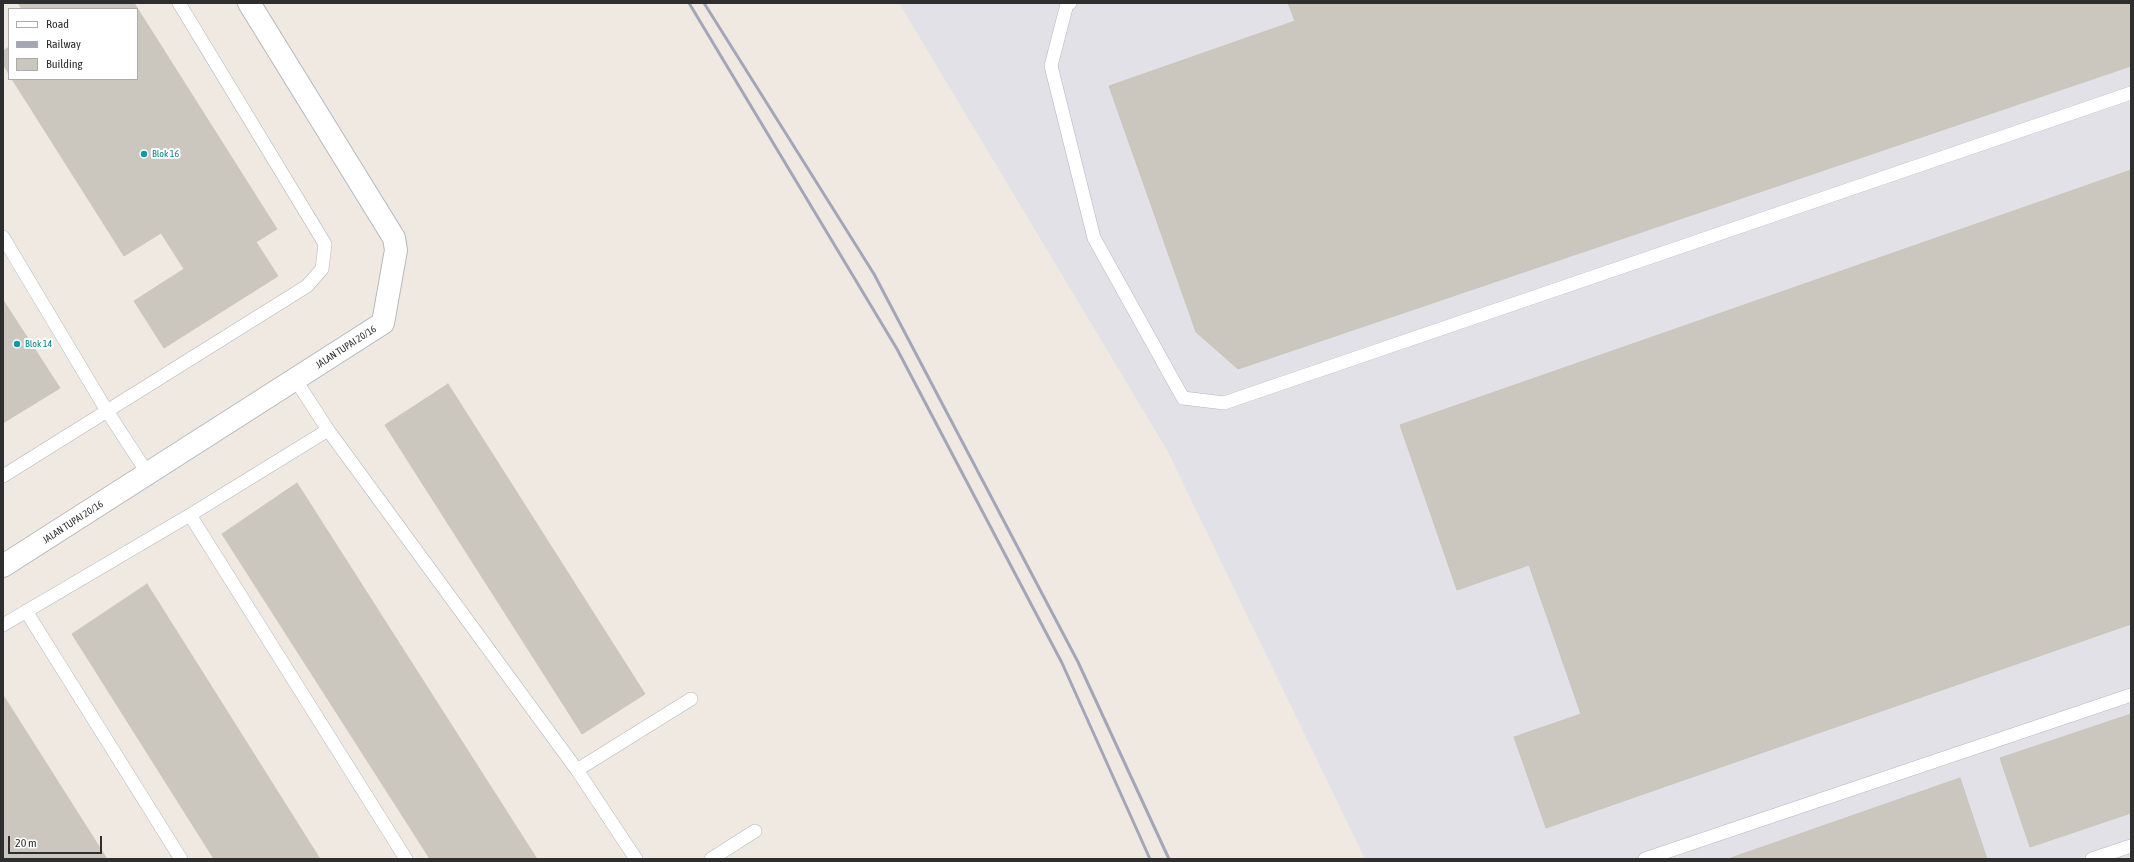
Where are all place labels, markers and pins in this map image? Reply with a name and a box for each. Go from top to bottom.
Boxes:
place label: Blok 16 [152,148,179,160]
marker: Blok 16 [139,149,149,159]
place label: Blok 14 [25,338,52,350]
marker: Blok 14 [12,339,22,349]

